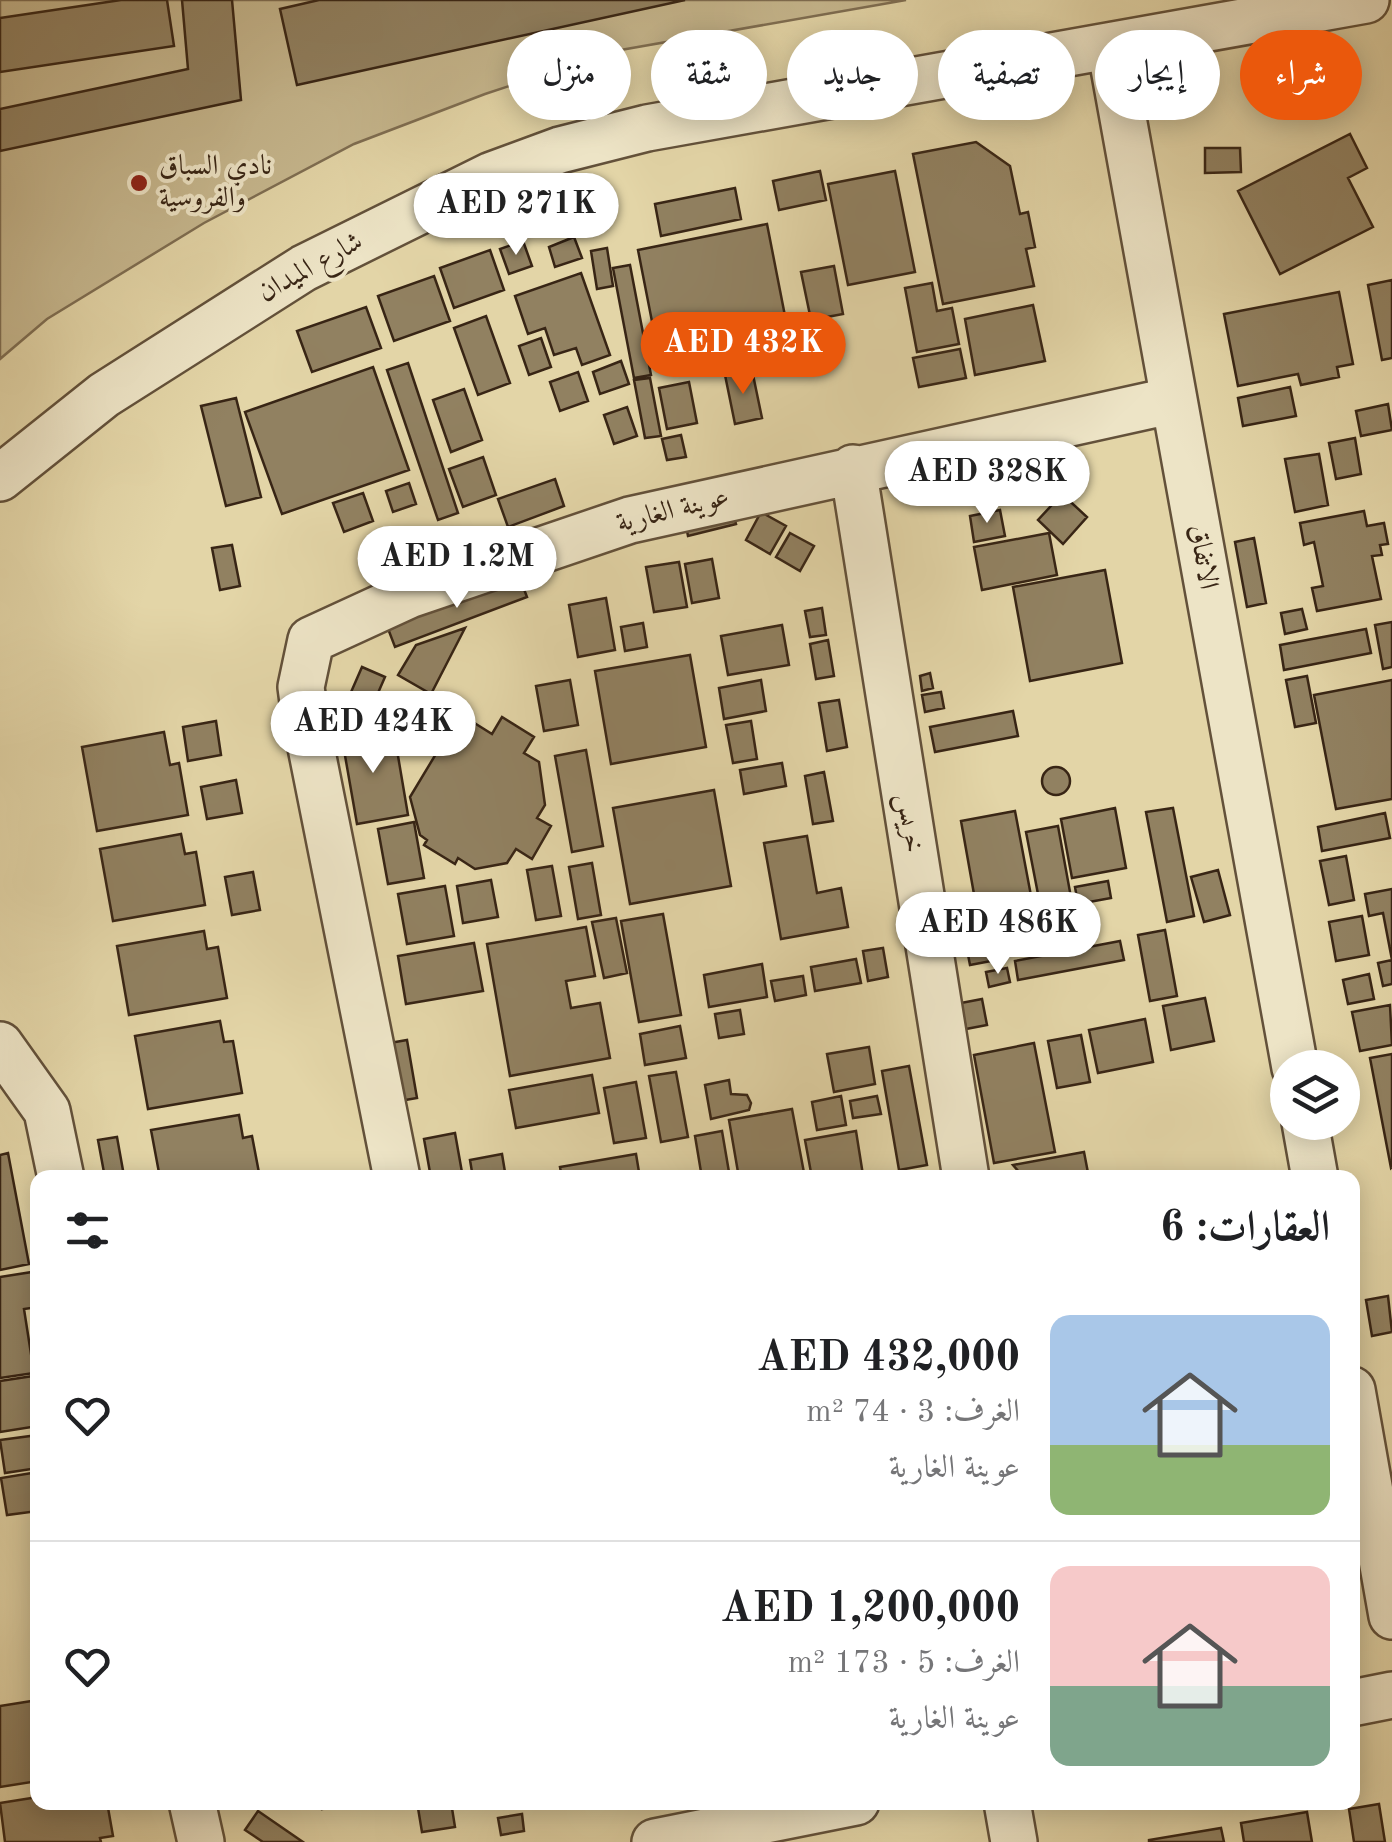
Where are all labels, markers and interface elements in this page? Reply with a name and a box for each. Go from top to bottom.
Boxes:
chip: منزل [507,30,631,120]
chip: شقة [651,30,767,120]
chip: جديد [787,30,918,120]
chip: تصفية [938,30,1075,120]
chip: إيجار [1095,30,1220,120]
chip: شراء [1240,30,1362,120]
place label: نادي السباق والفروسية [159,153,272,214]
marker: نادي السباق والفروسية [128,172,150,194]
pin: AED 271K [413,173,619,258]
text: AED 271K [436,189,596,221]
street label: شارع الميدان [254,228,371,314]
pin: AED 432K [640,312,846,397]
text: AED 432K [663,328,823,360]
pin: AED 328K [884,441,1090,526]
text: AED 328K [907,457,1067,489]
street label: عوينة الغارية [614,484,732,539]
street label: الاتفاق [1183,522,1221,592]
pin: AED 1.2M [354,526,560,611]
text: AED 1.2M [380,542,534,574]
pin: AED 424K [270,691,476,776]
text: AED 424K [293,707,453,739]
street label: خريس [889,791,928,855]
pin: AED 486K [895,892,1101,977]
text: AED 486K [918,908,1078,940]
map controls [1270,1050,1360,1140]
button: layers [1270,1050,1360,1140]
icon: filters [60,1203,115,1258]
text: العقارات: 6 [1160,1208,1330,1250]
text: AED 432,000 [757,1338,1020,1380]
icon: home [1130,1355,1250,1475]
icon: heart [60,1388,115,1443]
text: الغرف: 3 · 74 m² [806,1397,1020,1429]
text: عوينة الغارية [889,1453,1020,1485]
text: AED 1,200,000 [721,1589,1020,1631]
icon: home [1130,1606,1250,1726]
icon: heart [60,1639,115,1694]
text: الغرف: 5 · 173 m² [788,1648,1020,1680]
text: عوينة الغارية [889,1704,1020,1736]

